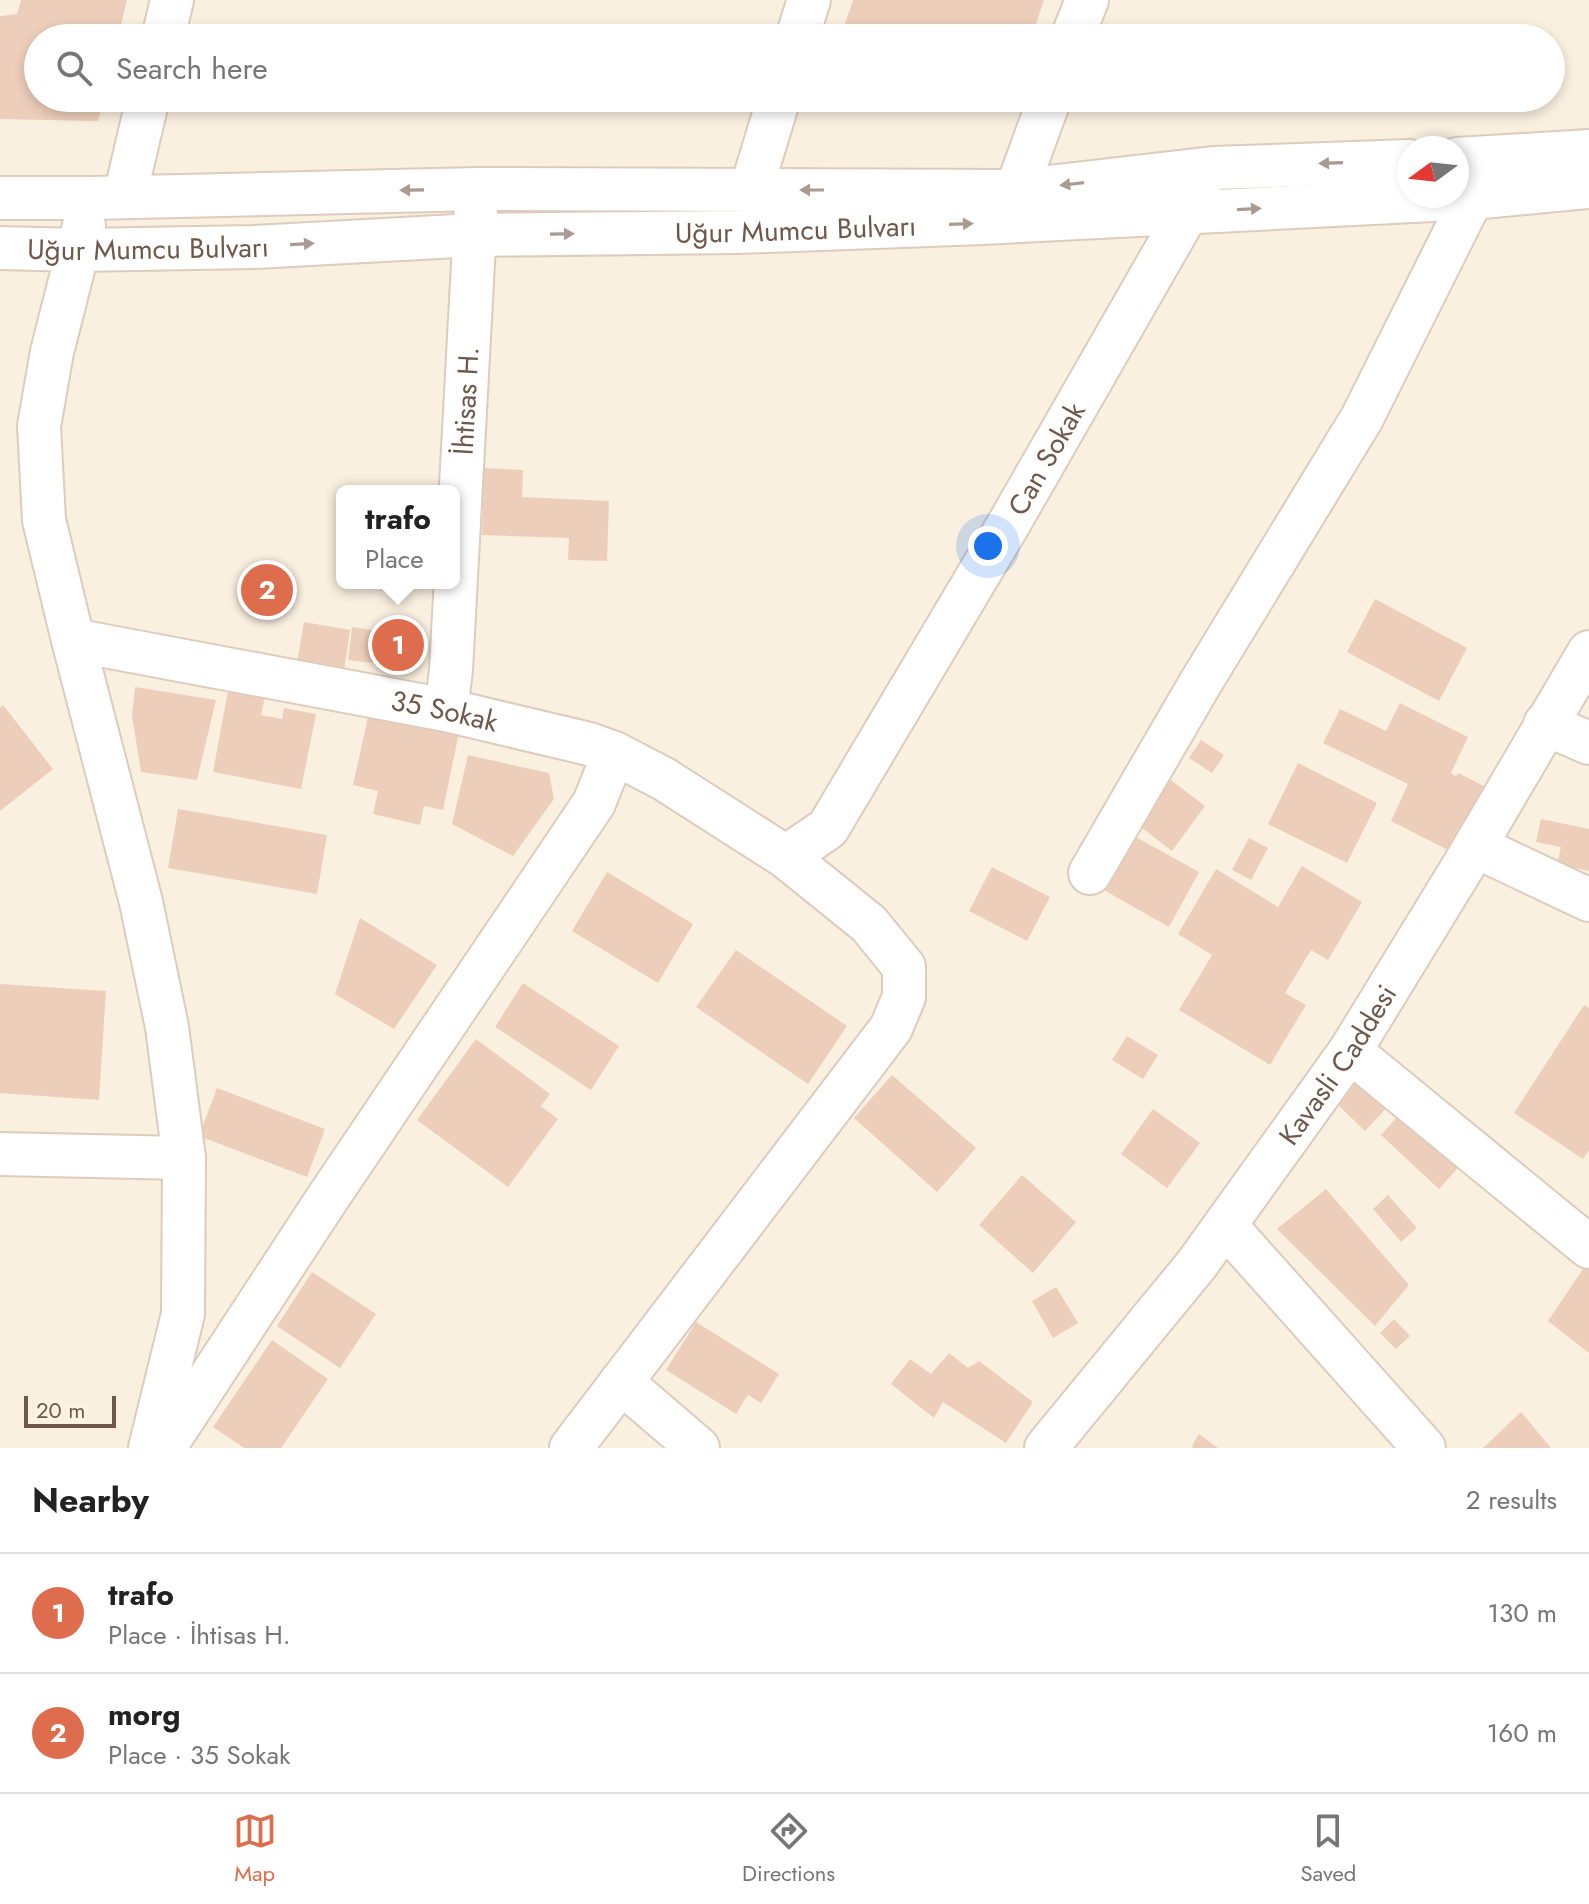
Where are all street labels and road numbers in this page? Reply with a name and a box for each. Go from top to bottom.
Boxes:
street label: Uğur Mumcu Bulvarı [675,205,917,254]
street label: Uğur Mumcu Bulvarı [27,226,270,271]
street label: İhtisas H. [443,345,489,456]
street label: Can Sokak [998,394,1096,523]
street label: 35 Sokak [387,680,502,743]
street label: Kavasli Caddesi [1269,977,1407,1154]

